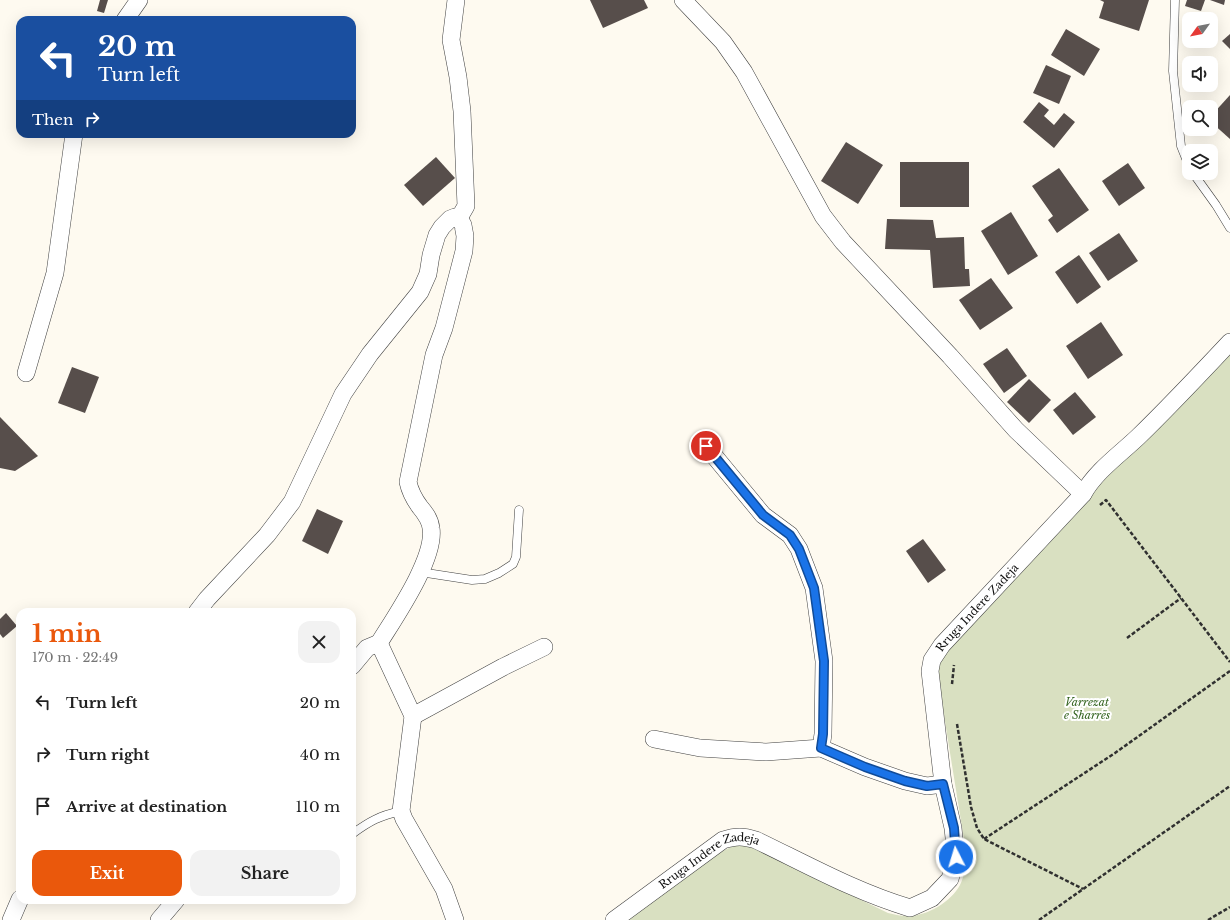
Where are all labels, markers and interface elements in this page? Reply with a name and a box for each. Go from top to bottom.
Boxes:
north arrow [1182,12,1218,48]
map controls [1182,12,1218,180]
text: 20 m [98,29,176,64]
icon: left [32,32,84,84]
button: sound [1182,56,1218,92]
text: Turn left [98,64,180,86]
button: search [1182,100,1218,136]
icon: right [81,108,103,130]
text: Then [32,110,73,129]
button: layers [1182,144,1218,180]
pin [689,429,723,463]
icon: arrive [695,435,717,457]
street label: Rruga Indere Zadeja [933,560,1022,654]
text: 1 min [32,619,102,648]
button: close [298,621,340,663]
text: 170 m · 22:49 [32,649,118,666]
icon: left [32,691,54,713]
text: Turn left [66,693,137,712]
text: 20 m [300,693,340,712]
park label: Varrezat e Sharrës [1064,695,1110,722]
icon: right [32,743,54,765]
text: Turn right [66,745,149,764]
text: 40 m [300,745,340,764]
icon: arrive [32,795,54,817]
text: Arrive at destination [66,797,227,816]
text: 110 m [296,797,340,816]
street label: Rruga Indere Zadeja [656,830,763,892]
position arrow [935,836,977,878]
button: Exit [32,850,182,896]
button: Share [190,850,340,896]

